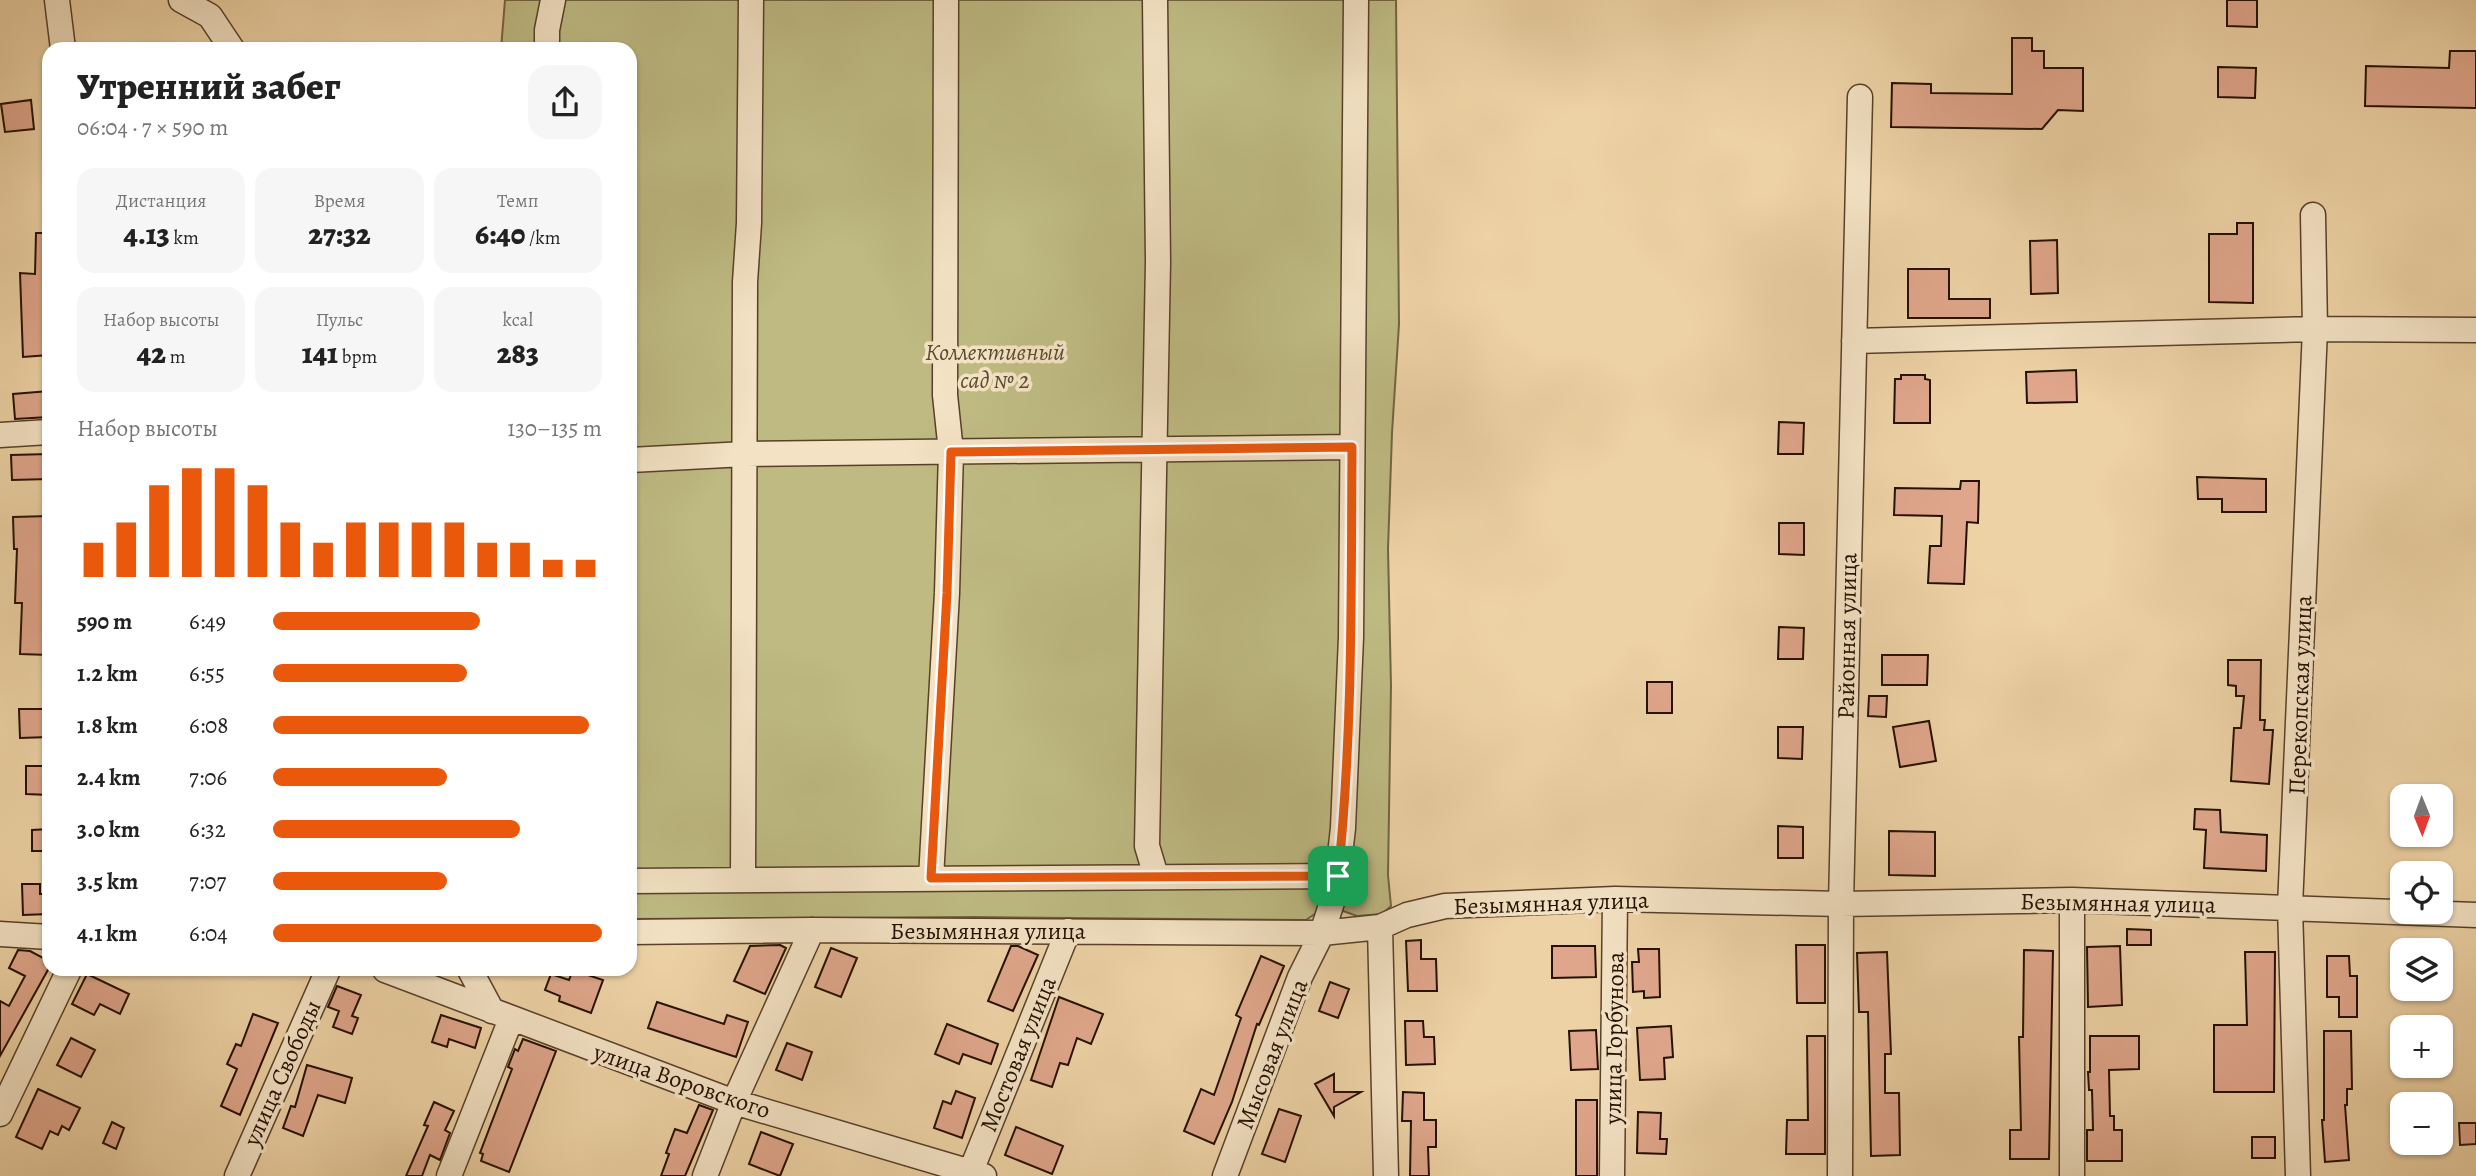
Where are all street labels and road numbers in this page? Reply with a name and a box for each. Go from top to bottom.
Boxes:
street label: Районная улица [1830,552,1864,720]
street label: Перекопская улица [2281,595,2319,795]
street label: Безымянная улица [1453,884,1649,922]
street label: Безымянная улица [2020,885,2216,921]
street label: Безымянная улица [890,915,1086,947]
street label: улица Горбунова [1596,951,1632,1126]
street label: Мостовая улица [972,971,1064,1137]
street label: Мысовая улица [1229,974,1315,1134]
street label: улица Свободы [235,995,328,1152]
street label: улица Воровского [588,1035,775,1126]

